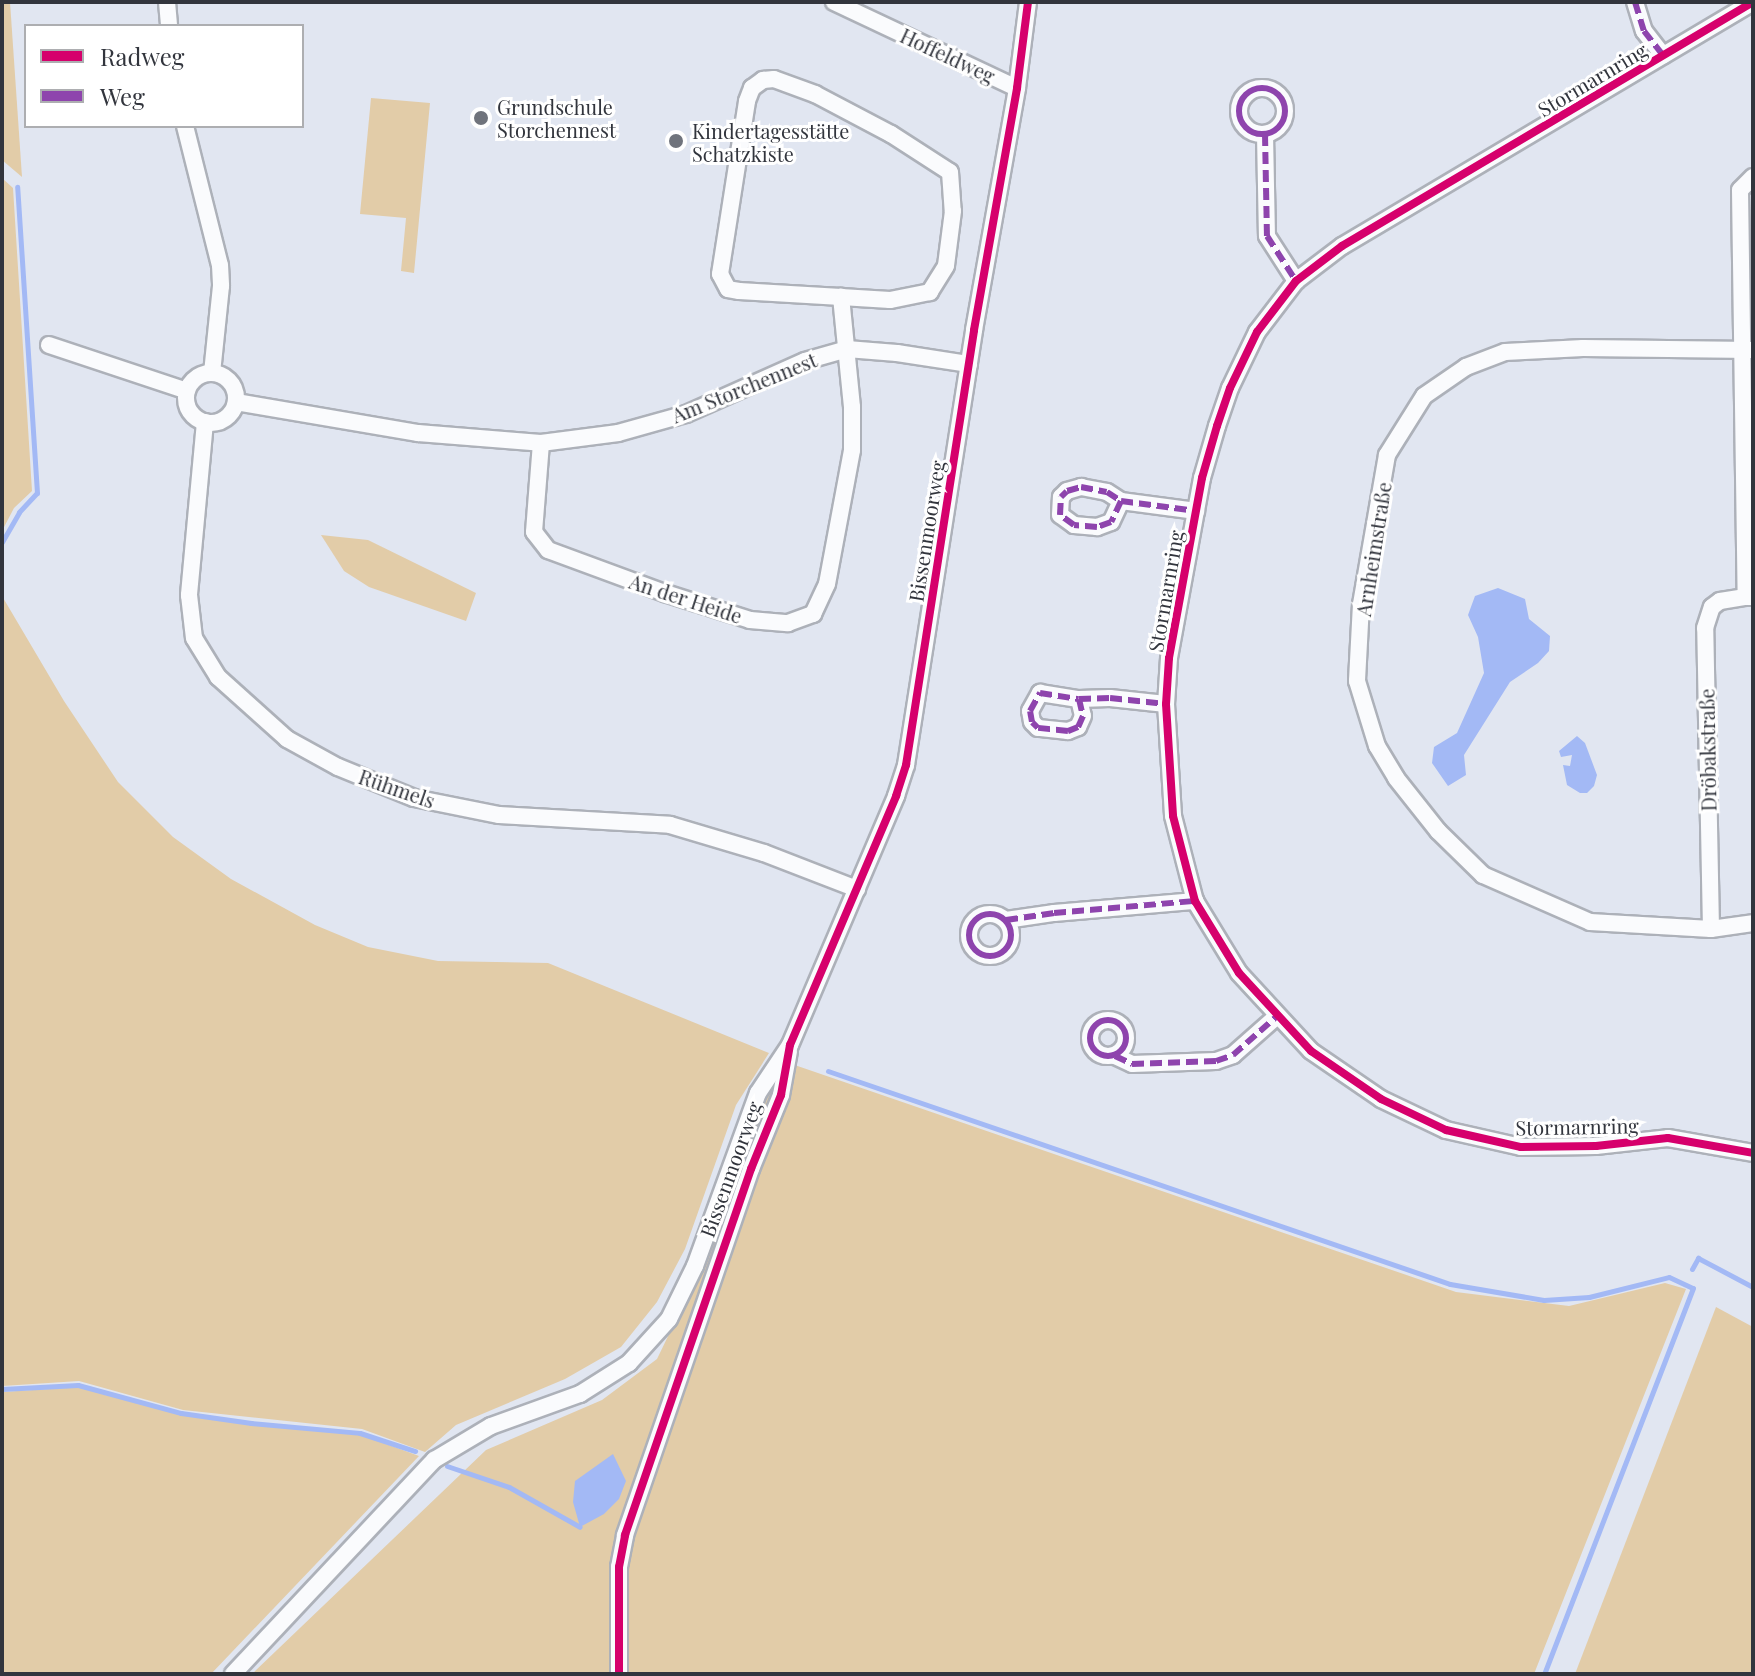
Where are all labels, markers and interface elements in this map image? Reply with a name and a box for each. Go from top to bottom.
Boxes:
street label: Hoffeldweg [897,23,999,87]
legend [24,24,304,128]
street label: Stormarnring [1533,37,1651,121]
text: Radweg [100,40,185,72]
text: Weg [100,80,145,112]
place label: Grundschule Storchennest [497,94,616,141]
marker: Grundschule Storchennest [472,109,490,127]
place label: Kindertagesstätte Schatzkiste [692,118,849,165]
marker: Kindertagesstätte Schatzkiste [667,132,685,150]
street label: Am Storchennest [668,347,820,427]
street label: Bissenmoorweg [903,459,949,603]
street label: Arnheimstraße [1351,480,1395,618]
street label: Stormarnring [1142,528,1188,654]
street label: An der Heide [626,568,746,628]
street label: Dröbakstraße [1694,688,1720,812]
street label: Rühmels [356,764,438,812]
street label: Bissenmoorweg [694,1098,766,1240]
street label: Stormarnring [1515,1113,1639,1139]

